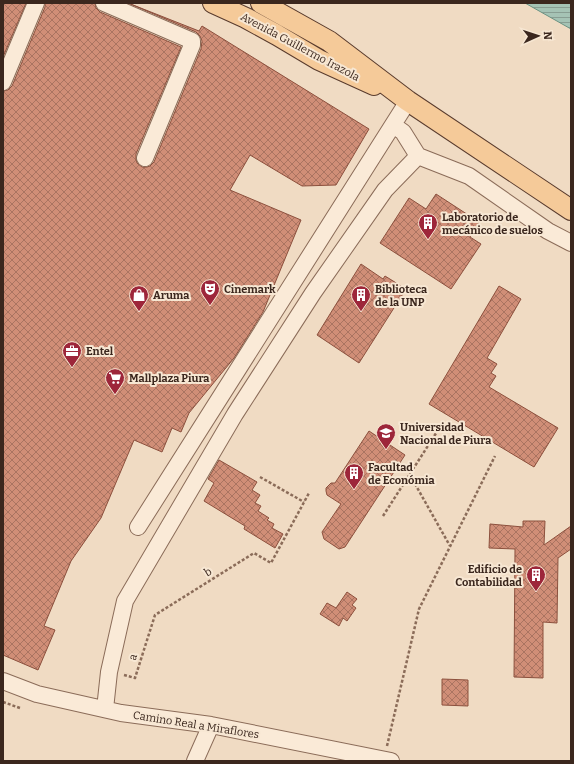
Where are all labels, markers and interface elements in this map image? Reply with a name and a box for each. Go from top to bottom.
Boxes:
street label: Avenida Guillermo Irazola [238,10,362,84]
north arrow [518,16,558,56]
text: N [541,31,554,41]
place label: Laboratorio de mecánico de suelos [442,211,543,237]
building icon: Laboratorio de mecánico de suelos [417,212,439,240]
theatre icon: Cinemark [199,278,221,306]
place label: Cinemark [224,283,276,296]
place label: Biblioteca de la UNP [375,283,428,309]
shop icon: Aruma [128,284,150,312]
building icon: Biblioteca de la UNP [350,284,372,312]
place label: Aruma [153,289,190,302]
office icon: Entel [61,340,83,368]
place label: Entel [86,345,114,358]
supermarket icon: Mallplaza Piura [104,367,126,395]
place label: Mallplaza Piura [129,372,210,385]
place label: Universidad Nacional de Piura [400,421,492,447]
school or university icon: Universidad Nacional de Piura [375,422,397,450]
place label: Facultad de Económia [368,461,435,487]
building icon: Facultad de Económia [343,462,365,490]
place label: Edificio de Contabilidad [455,563,522,589]
building icon: Edificio de Contabilidad [525,564,547,592]
street label: b [202,565,214,579]
street label: a [126,652,140,662]
street label: Camino Real a Miraflores [132,709,260,741]

